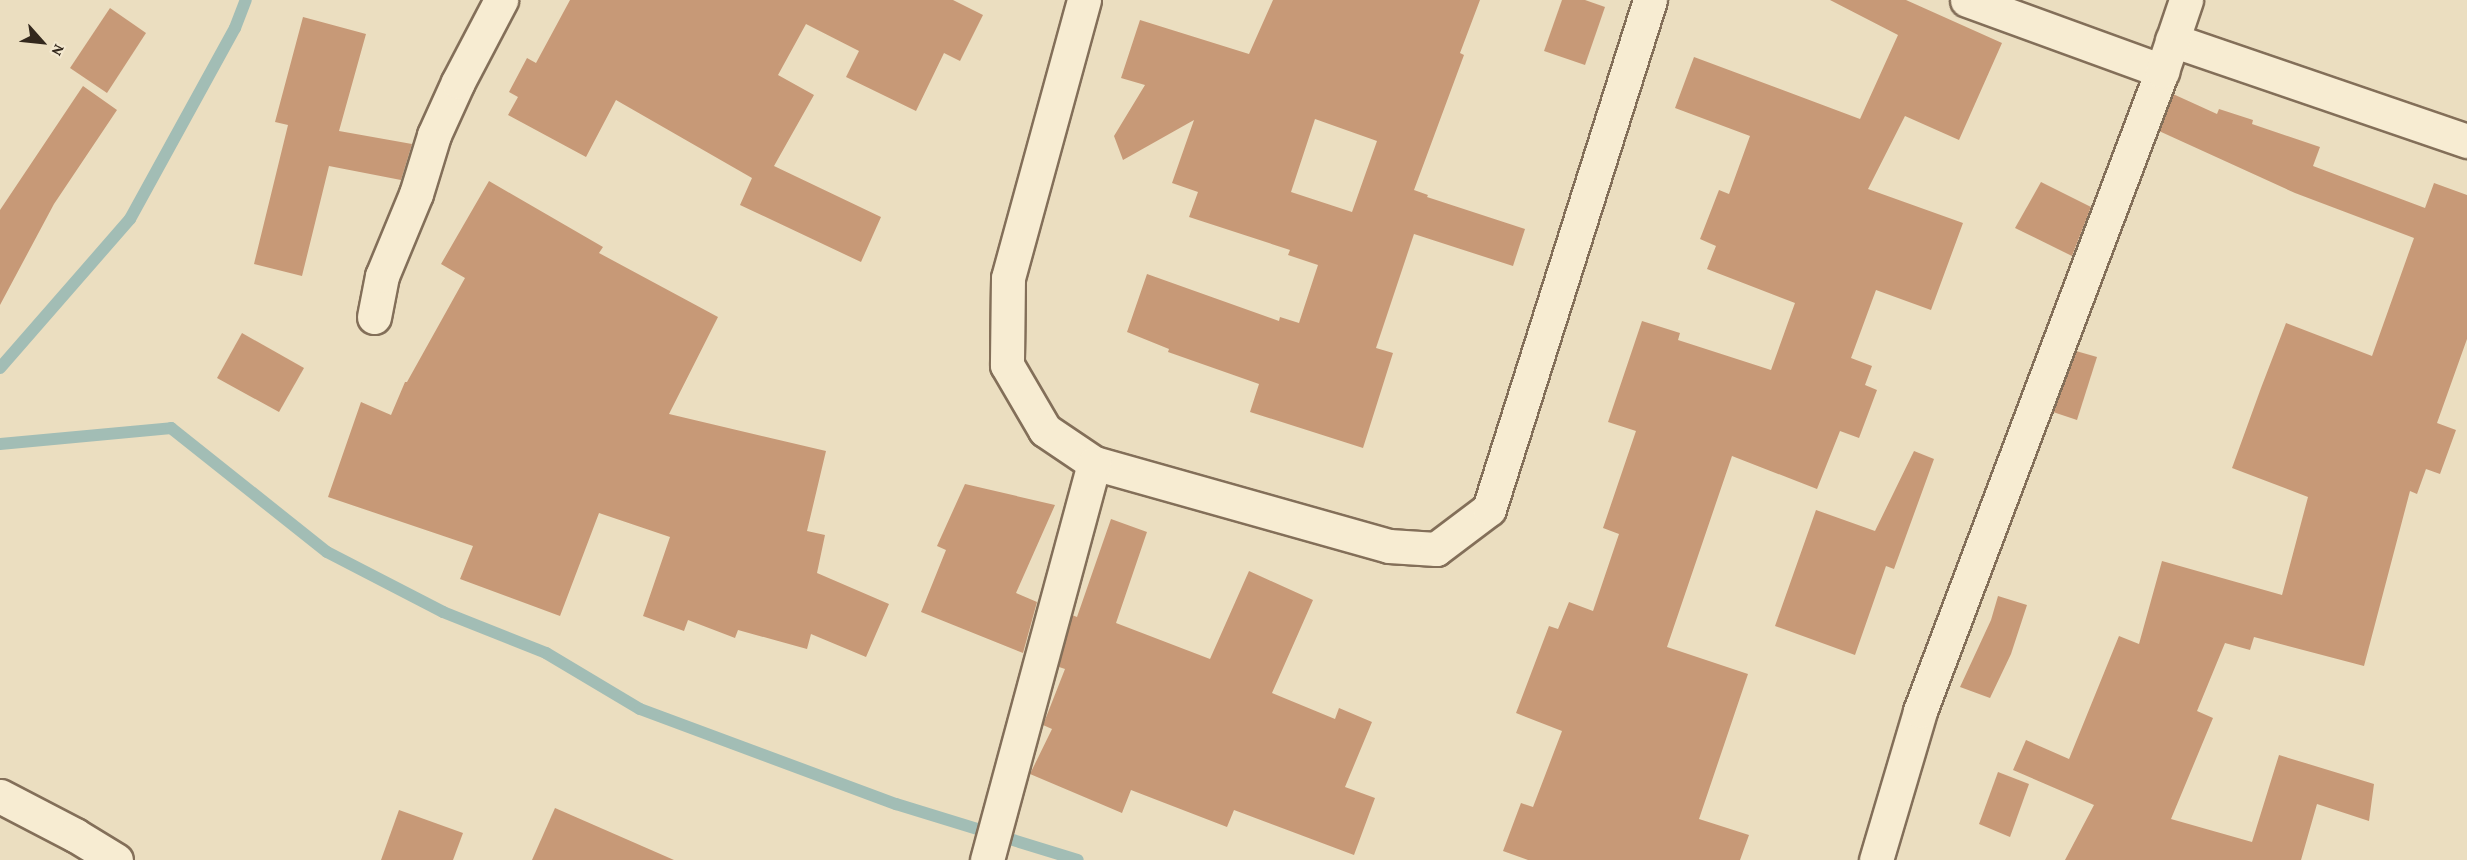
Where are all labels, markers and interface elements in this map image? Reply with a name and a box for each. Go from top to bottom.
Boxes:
north arrow [12,12,72,72]
text: N [48,42,69,59]

